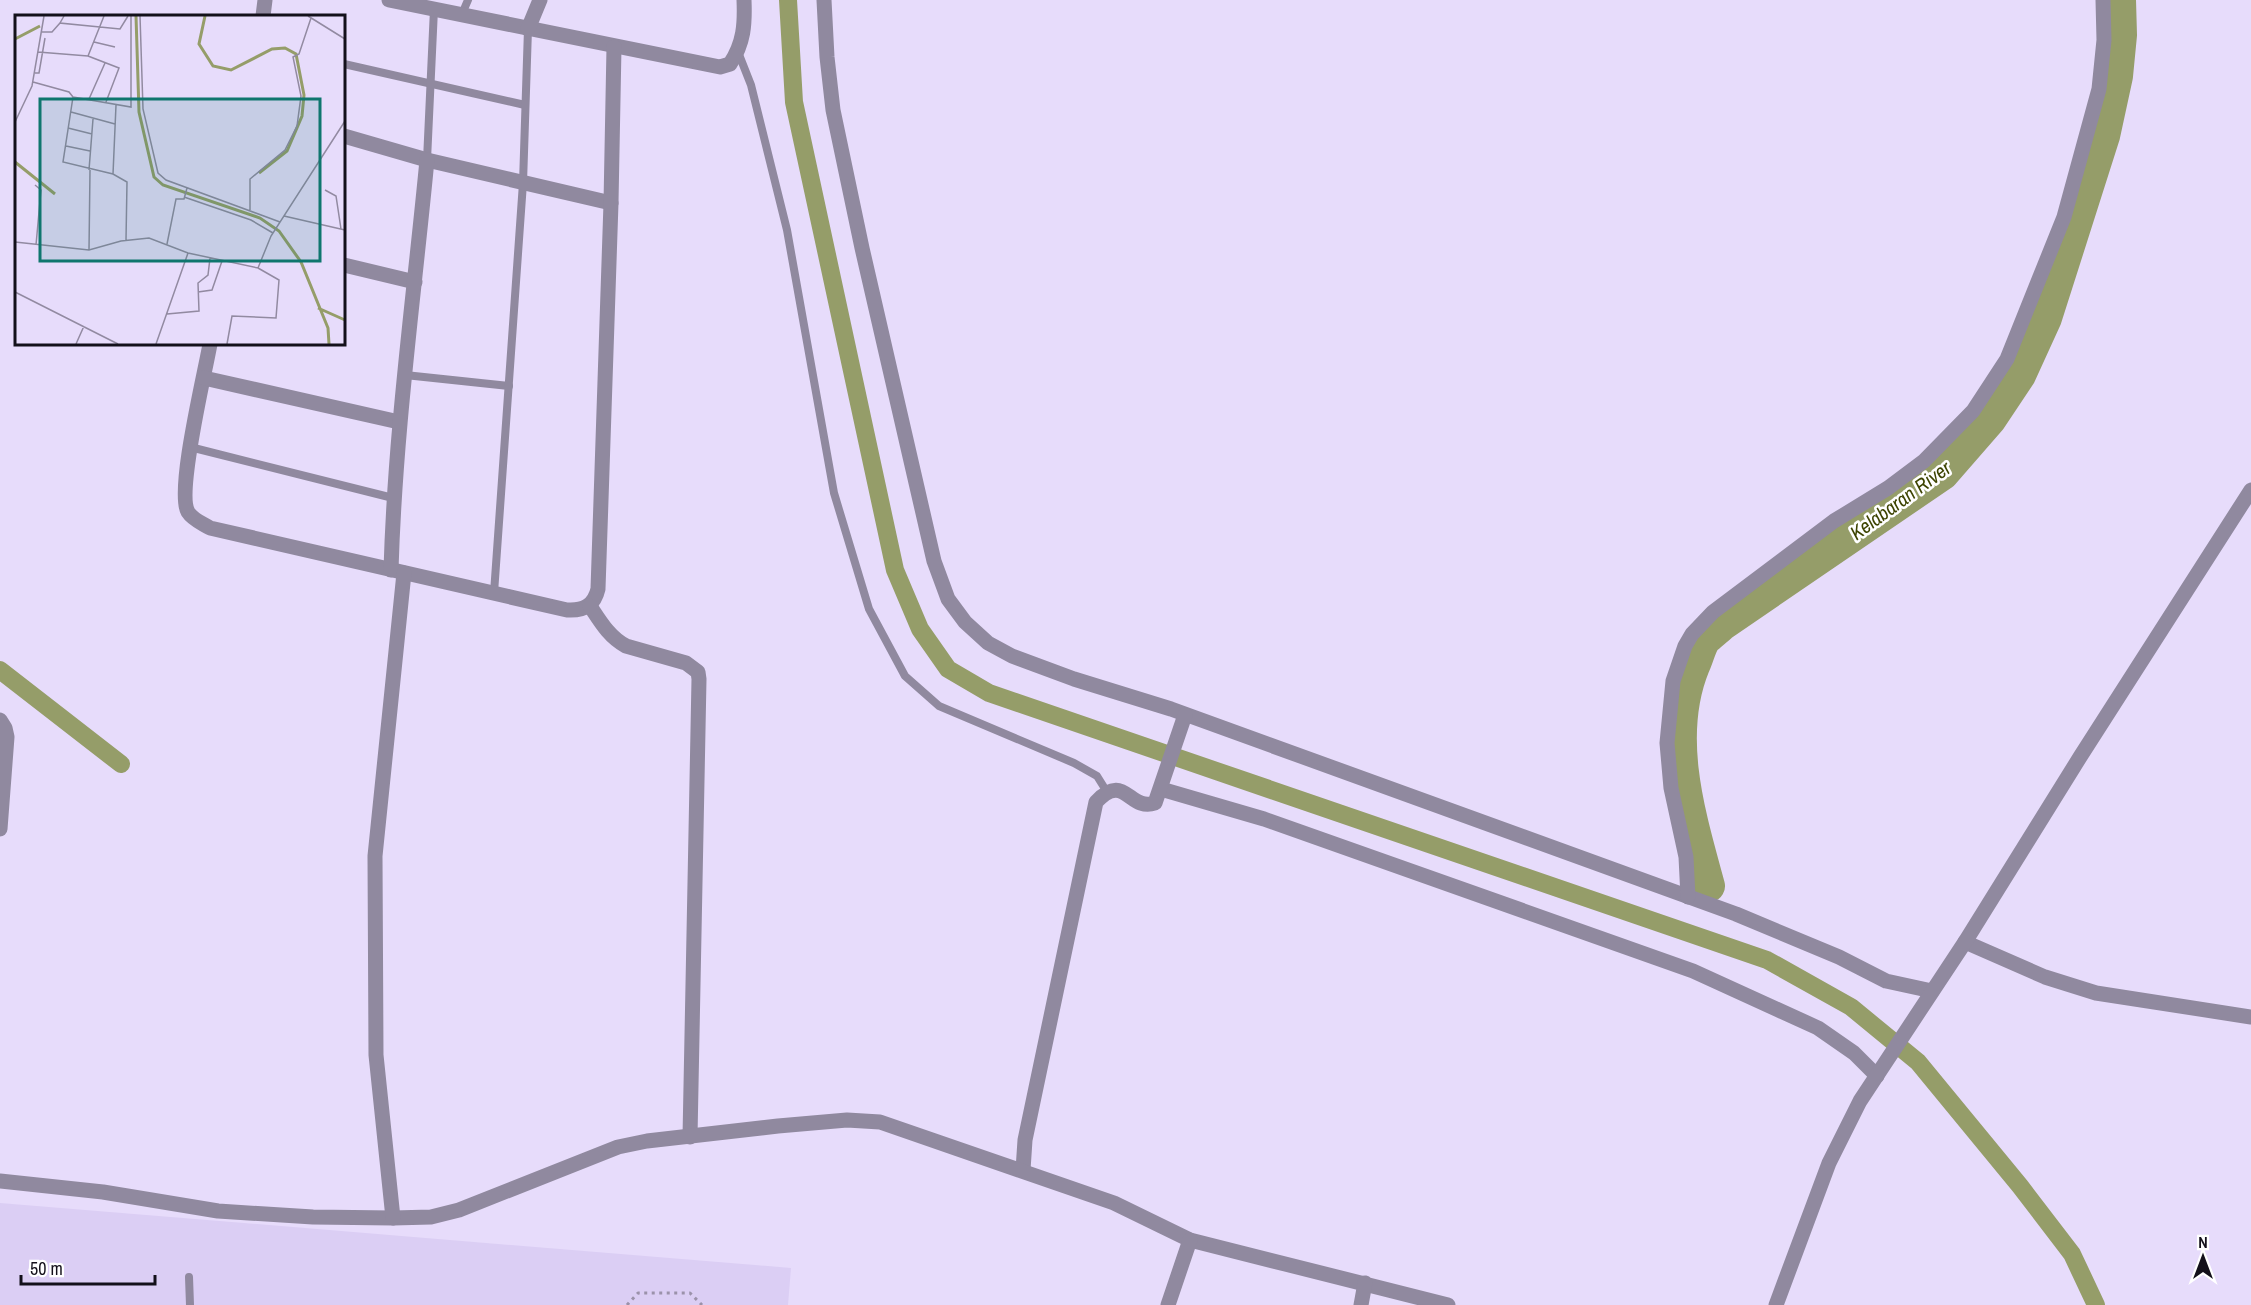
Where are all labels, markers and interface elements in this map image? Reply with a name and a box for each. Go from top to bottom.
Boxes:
inset map [15,15,345,345]
water label: Kelabaran River [1844,454,1956,546]
north arrow [2173,1227,2233,1287]
text: N [2198,1231,2208,1253]
scale bar [21,1248,154,1286]
text: 50 m [30,1256,63,1281]

